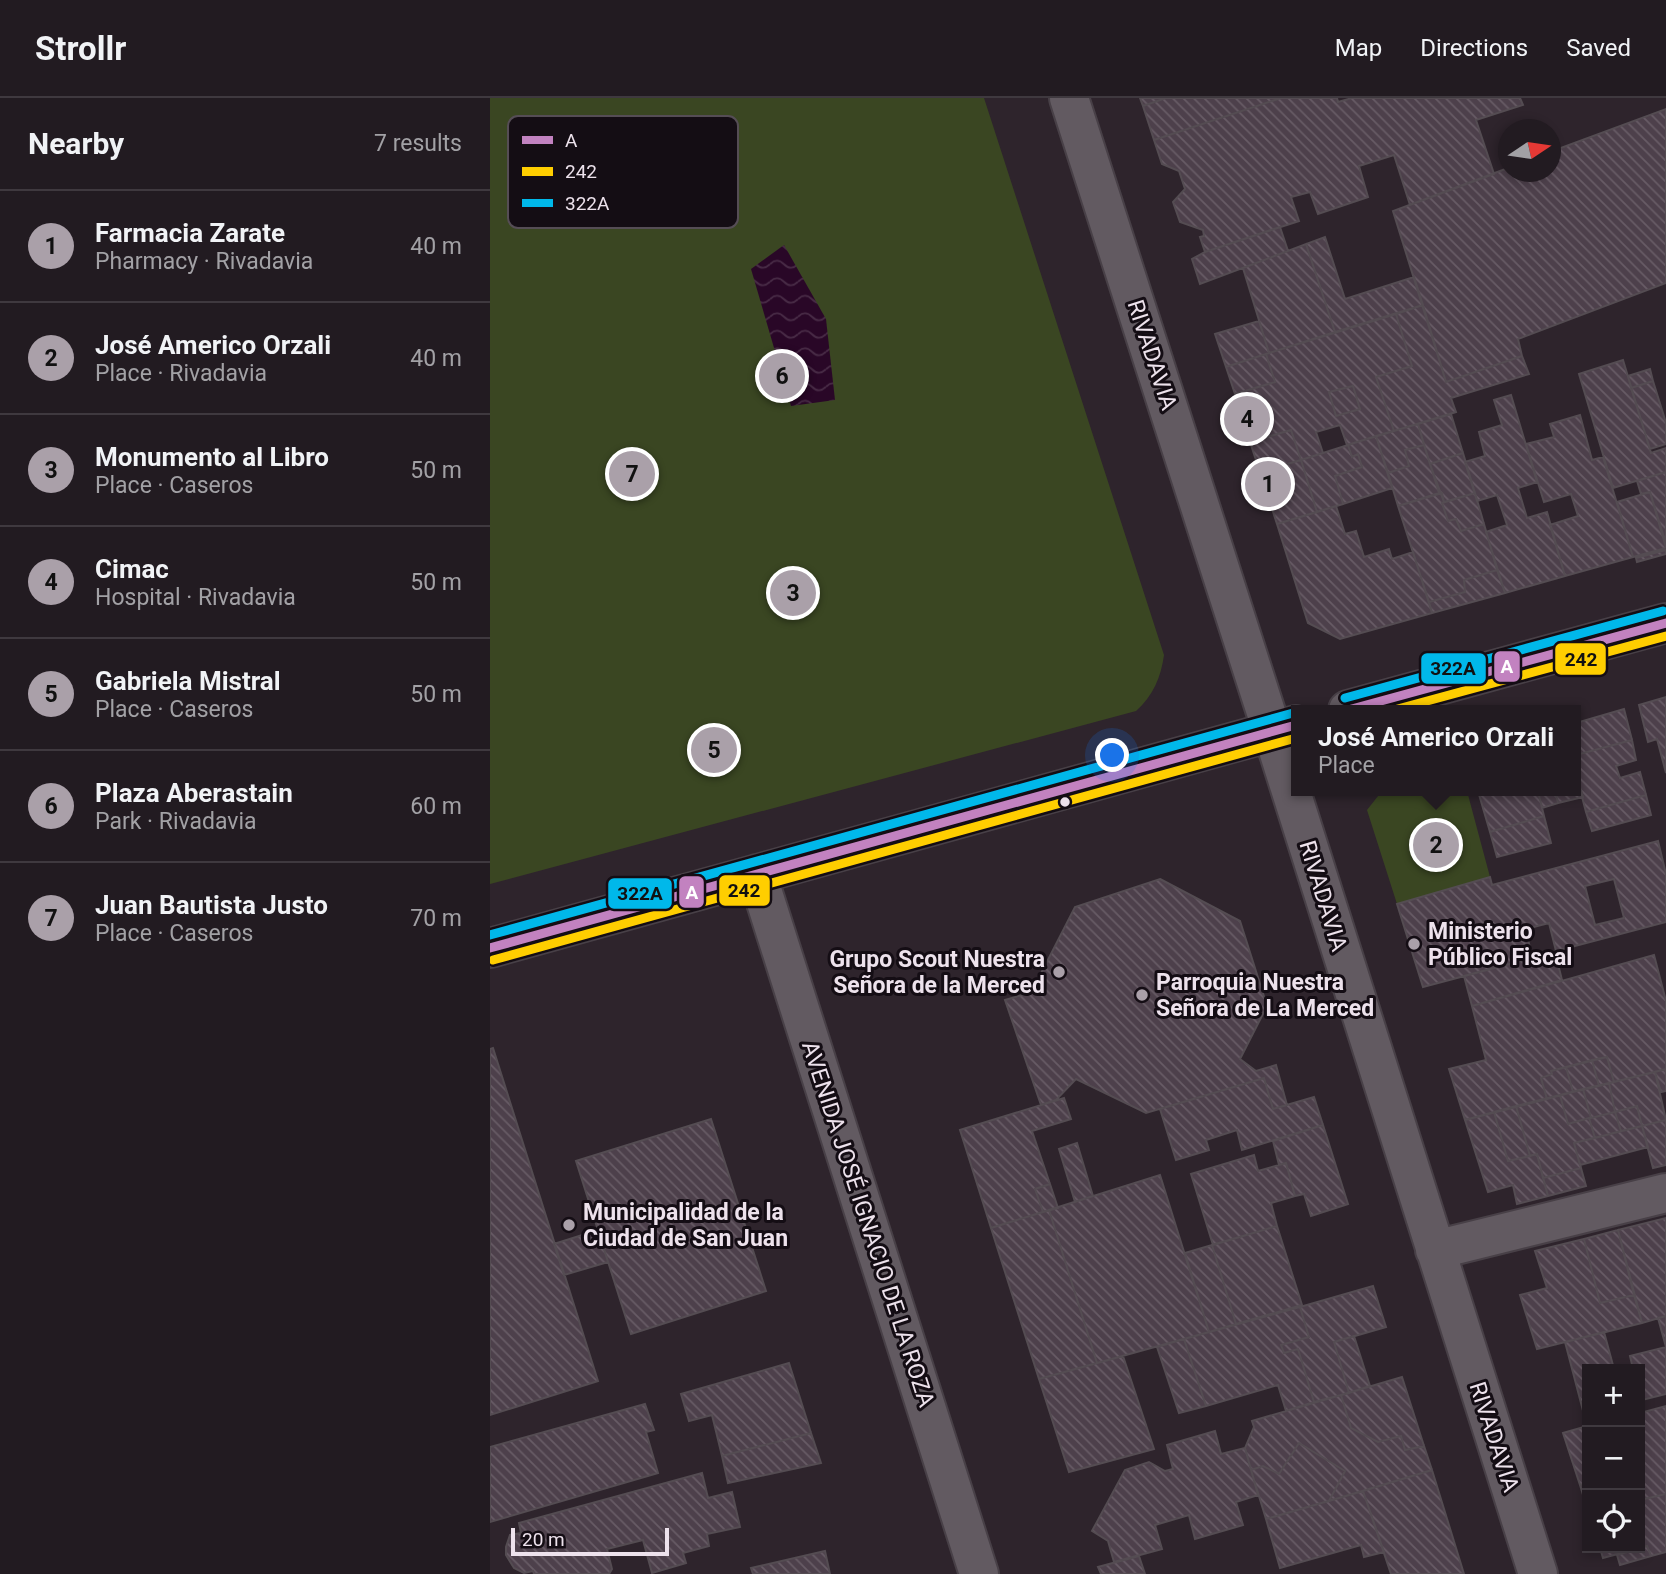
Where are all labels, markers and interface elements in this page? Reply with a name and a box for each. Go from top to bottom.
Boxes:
text: Strollr [35,29,126,68]
text: Map [1335,34,1382,62]
text: Directions [1420,34,1528,62]
text: Saved [1566,34,1631,62]
legend [508,116,738,228]
north arrow [1498,119,1561,182]
text: Nearby [28,126,124,161]
text: A [565,129,578,152]
text: 7 results [374,130,462,157]
text: 242 [565,160,597,183]
text: 322A [565,192,610,215]
text: Farmacia Zarate [95,218,285,248]
text: 1 [44,233,58,260]
text: 40 m [410,233,462,260]
text: Pharmacy · Rivadavia [95,248,313,275]
street label: RIVADAVIA [1122,297,1182,413]
text: José Americo Orzali [95,330,331,360]
text: 2 [44,345,58,372]
text: 40 m [410,345,462,372]
pin: 6 [759,350,805,402]
text: Place · Rivadavia [95,360,267,387]
pin: 4 [1224,393,1270,445]
text: Monumento al Libro [95,442,329,472]
pin: 7 [609,448,655,500]
text: 3 [44,457,58,484]
text: 50 m [410,457,462,484]
pin: 1 [1245,458,1291,510]
text: Place · Caseros [95,472,253,499]
text: Cimac [95,554,169,584]
pin: 3 [770,567,816,619]
text: 4 [44,569,58,596]
text: 50 m [410,569,462,596]
text: Hospital · Rivadavia [95,584,296,611]
line badge: 242 [1554,642,1607,676]
text: 242 [1565,648,1597,671]
line badge: A [1493,650,1521,683]
line badge: 322A [1420,652,1487,685]
text: A [1501,655,1514,678]
text: 322A [1430,657,1476,680]
text: Gabriela Mistral [95,666,281,696]
text: 5 [44,681,58,708]
text: 50 m [410,681,462,708]
text: Place · Caseros [95,696,253,723]
popup [1291,705,1581,796]
text: José Americo Orzali [1318,722,1554,752]
pin: 5 [691,724,737,776]
your location [1095,738,1129,772]
text: Place [1318,752,1375,779]
text: Plaza Aberastain [95,778,293,808]
text: 6 [44,793,58,820]
text: 60 m [410,793,462,820]
unlabelled marker [1058,795,1072,809]
text: Park · Rivadavia [95,808,257,835]
pin: 2 [1413,819,1459,871]
street label: RIVADAVIA [1293,837,1353,955]
line badge: 242 [718,874,771,907]
line badge: A [678,875,705,909]
line badge: 322A [607,877,673,910]
text: 242 [728,879,760,902]
text: A [686,881,699,904]
text: 322A [617,882,663,905]
text: Juan Bautista Justo [95,890,328,920]
text: 7 [44,905,58,932]
text: 70 m [410,905,462,932]
place label: Ministerio Público Fiscal [1428,918,1572,971]
text: Place · Caseros [95,920,253,947]
marker: Ministerio Público Fiscal [1406,936,1422,952]
place label: Grupo Scout Nuestra Señora de la Merced [829,946,1045,999]
marker: Grupo Scout Nuestra Señora de la Merced [1051,964,1067,980]
place label: Parroquia Nuestra Señora de La Merced [1156,969,1374,1022]
marker: Parroquia Nuestra Señora de La Merced [1134,987,1150,1003]
street label: AVENIDA JOSÉ IGNACIO DE LA ROZA [796,1037,941,1410]
place label: Municipalidad de la Ciudad de San Juan [583,1199,788,1252]
marker: Municipalidad de la Ciudad de San Juan [561,1217,577,1233]
map controls [1582,1364,1645,1553]
button: + [1582,1364,1645,1427]
street label: RIVADAVIA [1464,1379,1524,1495]
button: − [1582,1427,1645,1490]
button: locate [1582,1490,1645,1553]
scale bar [511,1525,668,1557]
text: 20 m [522,1528,565,1551]

